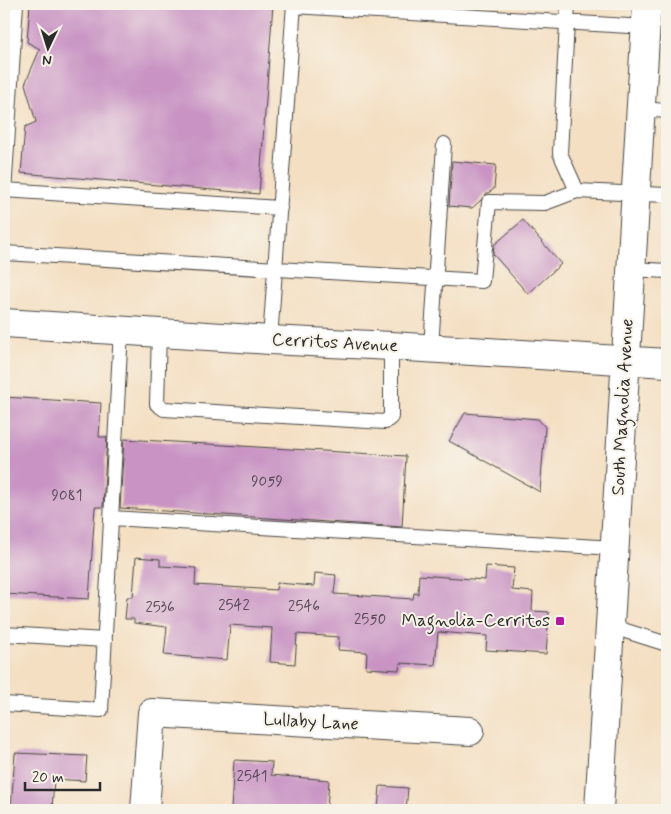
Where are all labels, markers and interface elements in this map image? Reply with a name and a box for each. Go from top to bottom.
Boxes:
north arrow [22,22,72,72]
text: N [42,51,52,69]
street label: South Magnolia Avenue [606,318,642,496]
street label: Cerritos Avenue [271,328,399,358]
house number: 9059 [251,472,283,492]
house number: 9081 [52,486,82,506]
house number: 2542 [218,596,250,616]
house number: 2546 [288,597,320,617]
house number: 2536 [145,598,175,618]
place label: Magnolia-Cerritos [401,609,550,635]
house number: 2550 [354,610,386,630]
marker: Magnolia-Cerritos [554,615,566,627]
street label: Lullaby Lane [263,708,359,736]
scale bar [25,759,100,791]
house number: 2541 [237,767,267,787]
text: 20 m [32,768,64,788]

